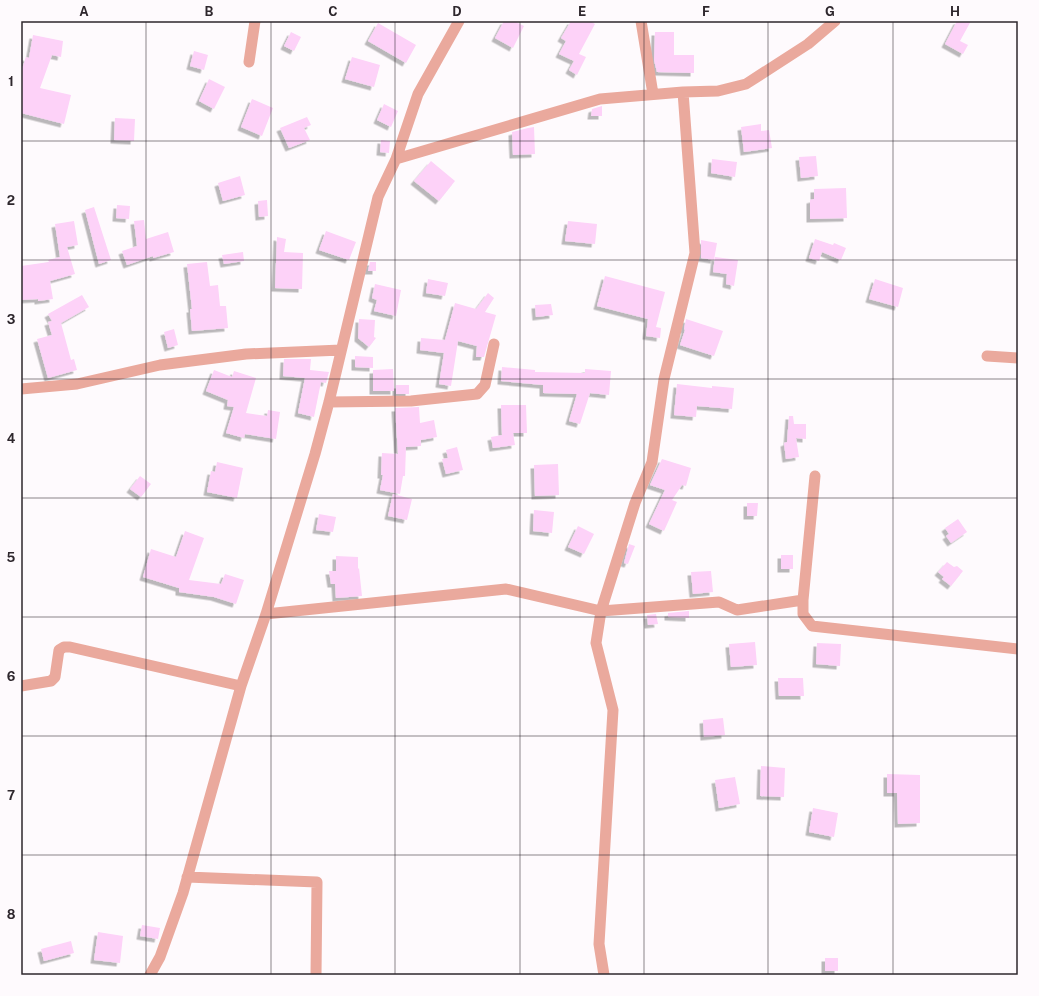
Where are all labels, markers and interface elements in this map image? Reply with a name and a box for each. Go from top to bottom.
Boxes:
text: A [79,4,89,19]
text: B [205,4,214,19]
text: C [328,4,338,19]
text: D [452,4,462,19]
text: E [578,4,586,19]
text: F [702,4,710,19]
text: G [825,4,835,19]
text: H [950,4,960,19]
text: 1 [8,74,14,89]
text: 2 [7,193,15,208]
text: 3 [7,312,16,327]
text: 4 [7,431,16,446]
text: 5 [7,550,16,565]
text: 6 [7,669,16,684]
text: 7 [7,788,15,803]
text: 8 [7,907,16,922]

